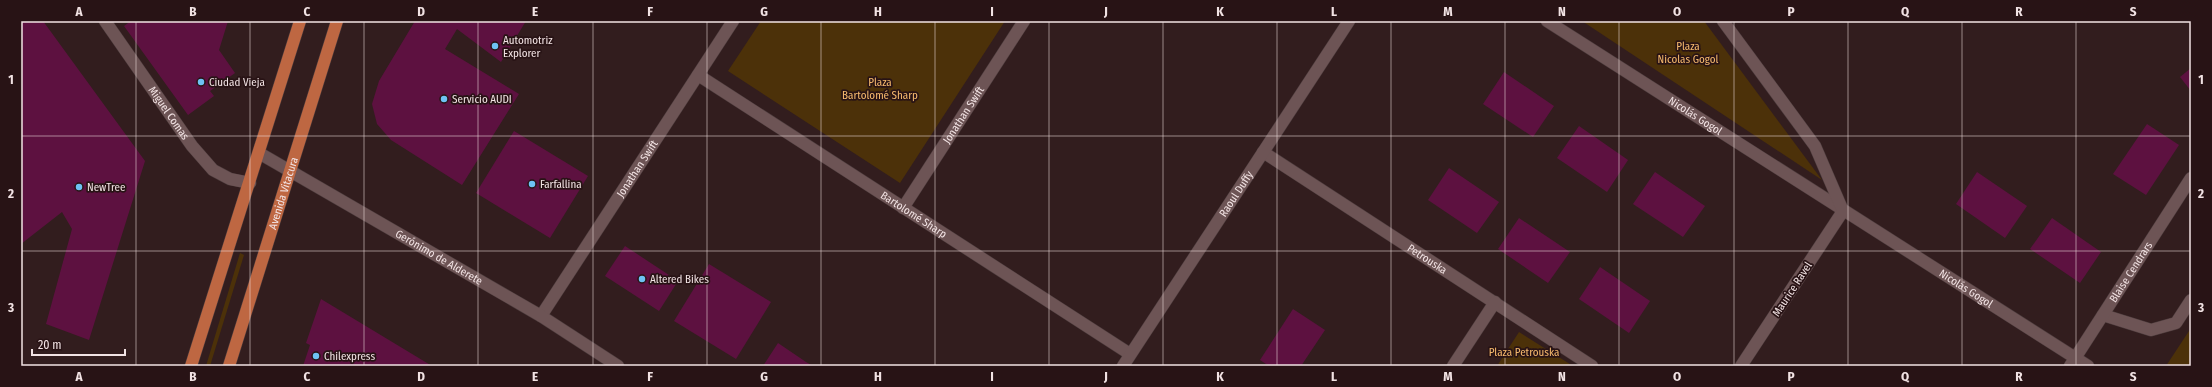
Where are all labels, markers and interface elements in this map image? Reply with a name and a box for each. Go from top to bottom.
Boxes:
text: A [74,4,83,19]
text: B [189,4,197,19]
text: C [304,4,311,19]
text: D [417,4,425,19]
text: E [532,4,538,19]
text: F [647,4,653,19]
text: G [760,4,768,19]
text: H [874,4,882,19]
text: I [990,4,994,19]
text: J [1103,4,1108,19]
text: K [1216,4,1224,19]
text: L [1331,4,1337,19]
text: M [1443,4,1453,19]
text: N [1558,4,1566,19]
text: O [1673,4,1681,19]
text: P [1787,4,1795,19]
text: Q [1901,4,1910,19]
text: R [2015,4,2023,19]
text: S [2130,4,2137,19]
place label: Automotriz Explorer [503,34,553,60]
park label: Plaza Nicolas Gogol [1658,40,1719,66]
marker: Automotriz Explorer [490,41,500,51]
text: 1 [8,72,14,87]
text: 1 [2198,72,2204,87]
place label: Ciudad Vieja [209,76,265,89]
park label: Plaza Bartolomé Sharp [842,76,918,102]
marker: Ciudad Vieja [196,77,206,87]
street label: Miguel Comas [146,84,192,143]
street label: Jonathan Swift [940,84,987,146]
place label: Servicio AUDI [452,93,512,106]
marker: Servicio AUDI [439,94,449,104]
street label: Nicolás Gogol [1666,94,1724,138]
street label: Jonathan Swift [614,137,661,200]
street label: Avenida Vitacura [266,156,301,231]
street label: Raoul Duffy [1217,168,1256,219]
place label: Farfallina [540,178,582,191]
marker: Farfallina [527,179,537,189]
place label: NewTree [87,181,125,194]
marker: NewTree [74,182,84,192]
text: 2 [7,186,14,201]
text: 2 [2197,186,2204,201]
street label: Bartolomé Sharp [878,189,949,241]
street label: Gerónimo de Alderete [393,227,485,288]
street label: Blaise Cendrars [2107,239,2155,305]
street label: Petrouska [1405,242,1449,277]
street label: Maurice Ravel [1770,259,1815,319]
street label: Nicolás Gogol [1937,267,1995,311]
place label: Altered Bikes [650,273,709,286]
marker: Altered Bikes [637,274,647,284]
text: 3 [7,300,14,315]
text: 3 [2197,300,2204,315]
scale bar [32,331,125,357]
text: 20 m [38,338,62,352]
park label: Plaza Petrouska [1489,346,1559,359]
place label: Chilexpress [324,350,375,363]
marker: Chilexpress [311,351,321,361]
text: A [74,369,83,384]
text: B [189,369,197,384]
text: C [304,369,311,384]
text: D [417,369,425,384]
text: E [532,369,538,384]
text: F [647,369,653,384]
text: G [760,369,768,384]
text: H [874,369,882,384]
text: I [990,369,994,384]
text: J [1103,369,1108,384]
text: K [1216,369,1224,384]
text: L [1331,369,1337,384]
text: M [1443,369,1453,384]
text: N [1558,369,1566,384]
text: O [1673,369,1681,384]
text: P [1787,369,1795,384]
text: Q [1901,369,1910,384]
text: R [2015,369,2023,384]
text: S [2130,369,2137,384]

